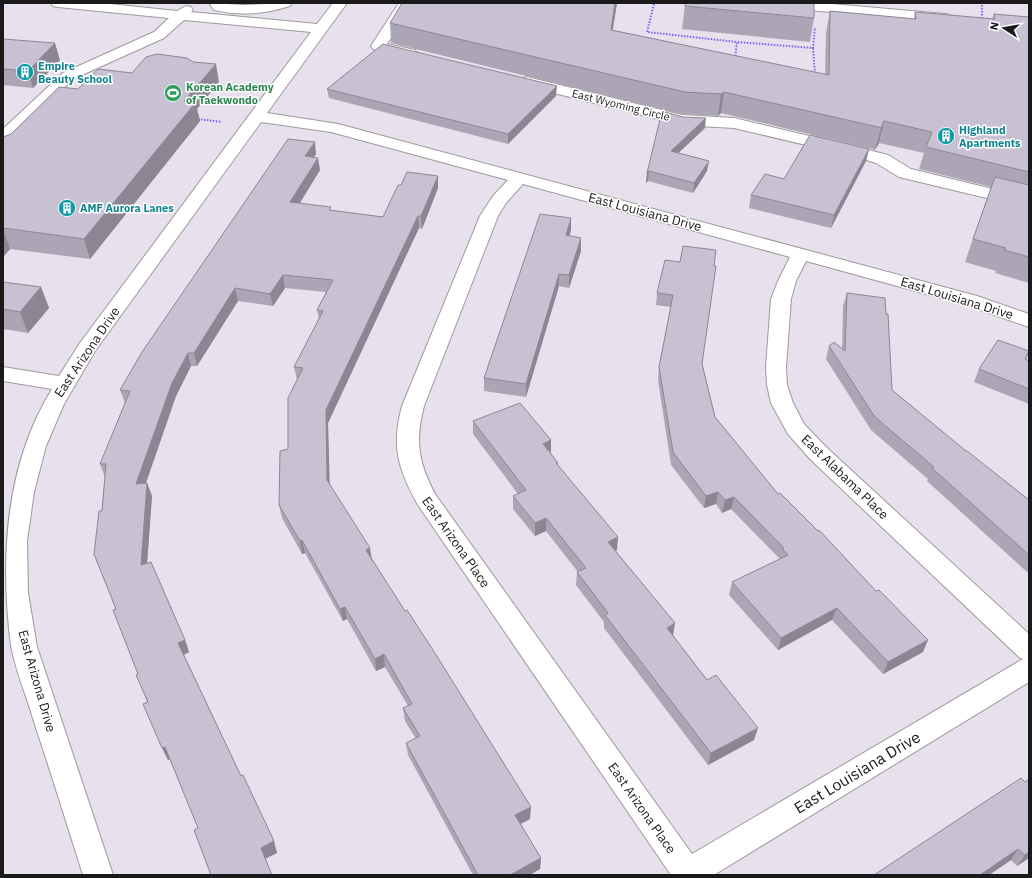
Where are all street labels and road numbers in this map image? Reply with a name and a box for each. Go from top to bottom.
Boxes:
street label: East Wyoming Circle [571,86,671,124]
street label: East Louisiana Drive [586,189,704,235]
street label: East Louisiana Drive [899,273,1015,323]
street label: East Arizona Drive [50,304,124,400]
street label: East Alabama Place [798,431,892,523]
street label: East Arizona Place [418,493,494,591]
street label: East Arizona Drive [14,628,60,734]
street label: East Louisiana Drive [790,726,924,818]
street label: East Arizona Place [604,759,680,857]

